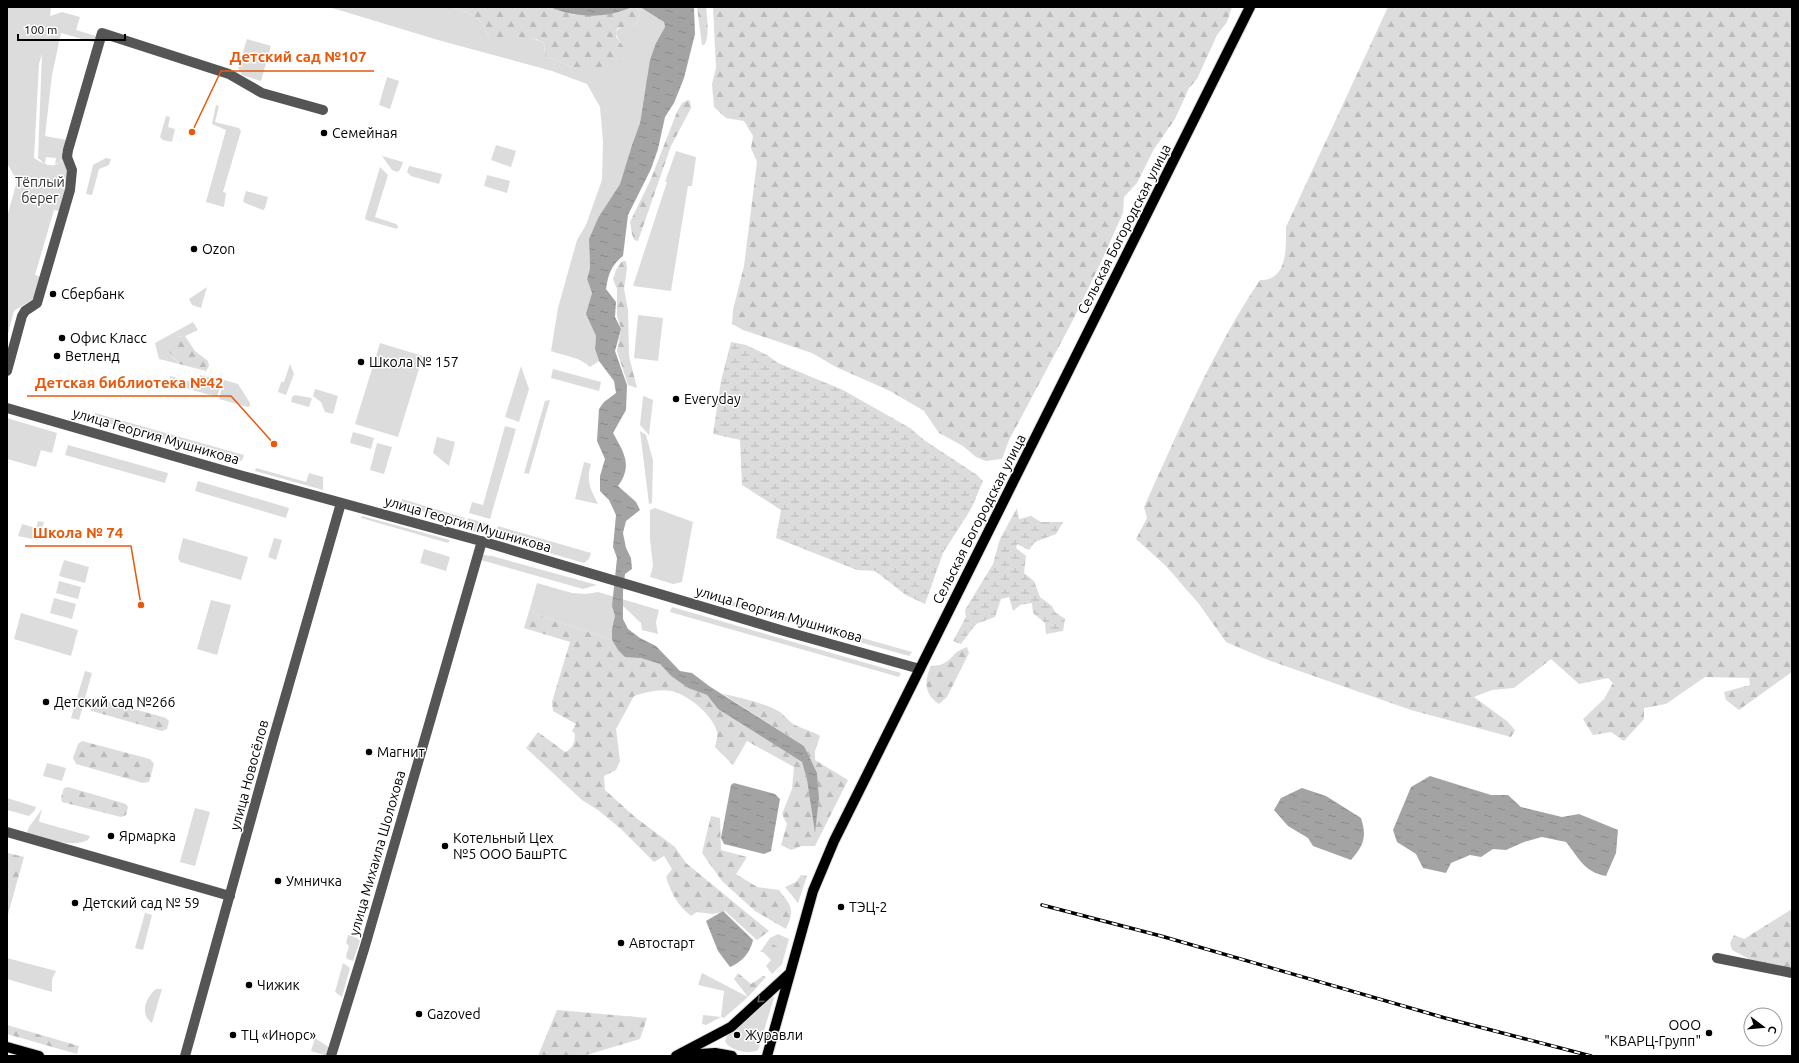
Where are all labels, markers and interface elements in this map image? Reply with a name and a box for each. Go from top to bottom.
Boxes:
scale bar [18,16,125,42]
text: 100 m [24,23,57,36]
callout: Детский сад №107 [221,44,374,71]
text: Детский сад №107 [230,48,366,65]
place label: Семейная [332,125,397,141]
marker: Семейная [319,128,329,138]
street label: Сельская Богородская улица [1074,141,1174,317]
park label: Тёплый берег [15,174,65,206]
place label: Ozon [202,241,235,257]
marker: Ozon [189,244,199,254]
place label: Сбербанк [61,286,124,302]
marker: Сбербанк [48,289,58,299]
place label: Офис Класс [70,330,147,346]
marker: Офис Класс [57,333,67,343]
place label: Ветленд [65,348,120,364]
marker: Ветленд [52,351,62,361]
place label: Школа № 157 [369,354,459,370]
marker: Школа № 157 [356,357,366,367]
callout: Детская библиотека №42 [27,369,231,396]
text: Детская библиотека №42 [35,374,223,391]
place label: Everyday [684,391,741,407]
marker: Everyday [671,394,681,404]
street label: улица Георгия Мушникова [71,405,241,467]
street label: Сельская Богородская улица [929,431,1029,607]
street label: улица Георгия Мушникова [383,493,553,555]
callout: Школа № 74 [25,519,131,546]
text: Школа № 74 [33,524,123,541]
street label: улица Георгия Мушникова [694,583,864,645]
place label: Детский сад №266 [54,694,176,710]
marker: Детский сад №266 [41,697,51,707]
street label: улица Новосёлов [227,718,271,832]
place label: Магнит [377,744,425,760]
marker: Магнит [364,747,374,757]
street label: улица Михаила Шолохова [346,769,408,937]
place label: Ярмарка [119,828,176,844]
place label: Котельный Цех №5 ООО БашРТС [453,830,567,862]
marker: Ярмарка [106,831,116,841]
marker: Котельный Цех №5 ООО БашРТС [440,841,450,851]
place label: Умничка [286,873,342,889]
marker: Умничка [273,876,283,886]
place label: Детский сад № 59 [83,895,200,911]
marker: Детский сад № 59 [70,898,80,908]
place label: ТЭЦ-2 [849,899,887,915]
marker: ТЭЦ-2 [836,902,846,912]
place label: Автостарт [629,935,695,951]
marker: Автостарт [616,938,626,948]
place label: Чижик [257,977,300,993]
marker: Чижик [244,980,254,990]
one-way arrow [757,995,765,1003]
place label: Gazoved [427,1006,481,1022]
north arrow [1743,1007,1783,1047]
marker: Gazoved [414,1009,424,1019]
place label: ООО "КВАРЦ-Групп" [1604,1017,1701,1049]
text: С [1766,1025,1779,1035]
place label: ТЦ «Инорс» [241,1027,316,1043]
place label: Журавли [745,1027,803,1043]
marker: ООО "КВАРЦ-Групп" [1704,1028,1714,1038]
marker: ТЦ «Инорс» [228,1030,238,1040]
marker: Журавли [732,1030,742,1040]

